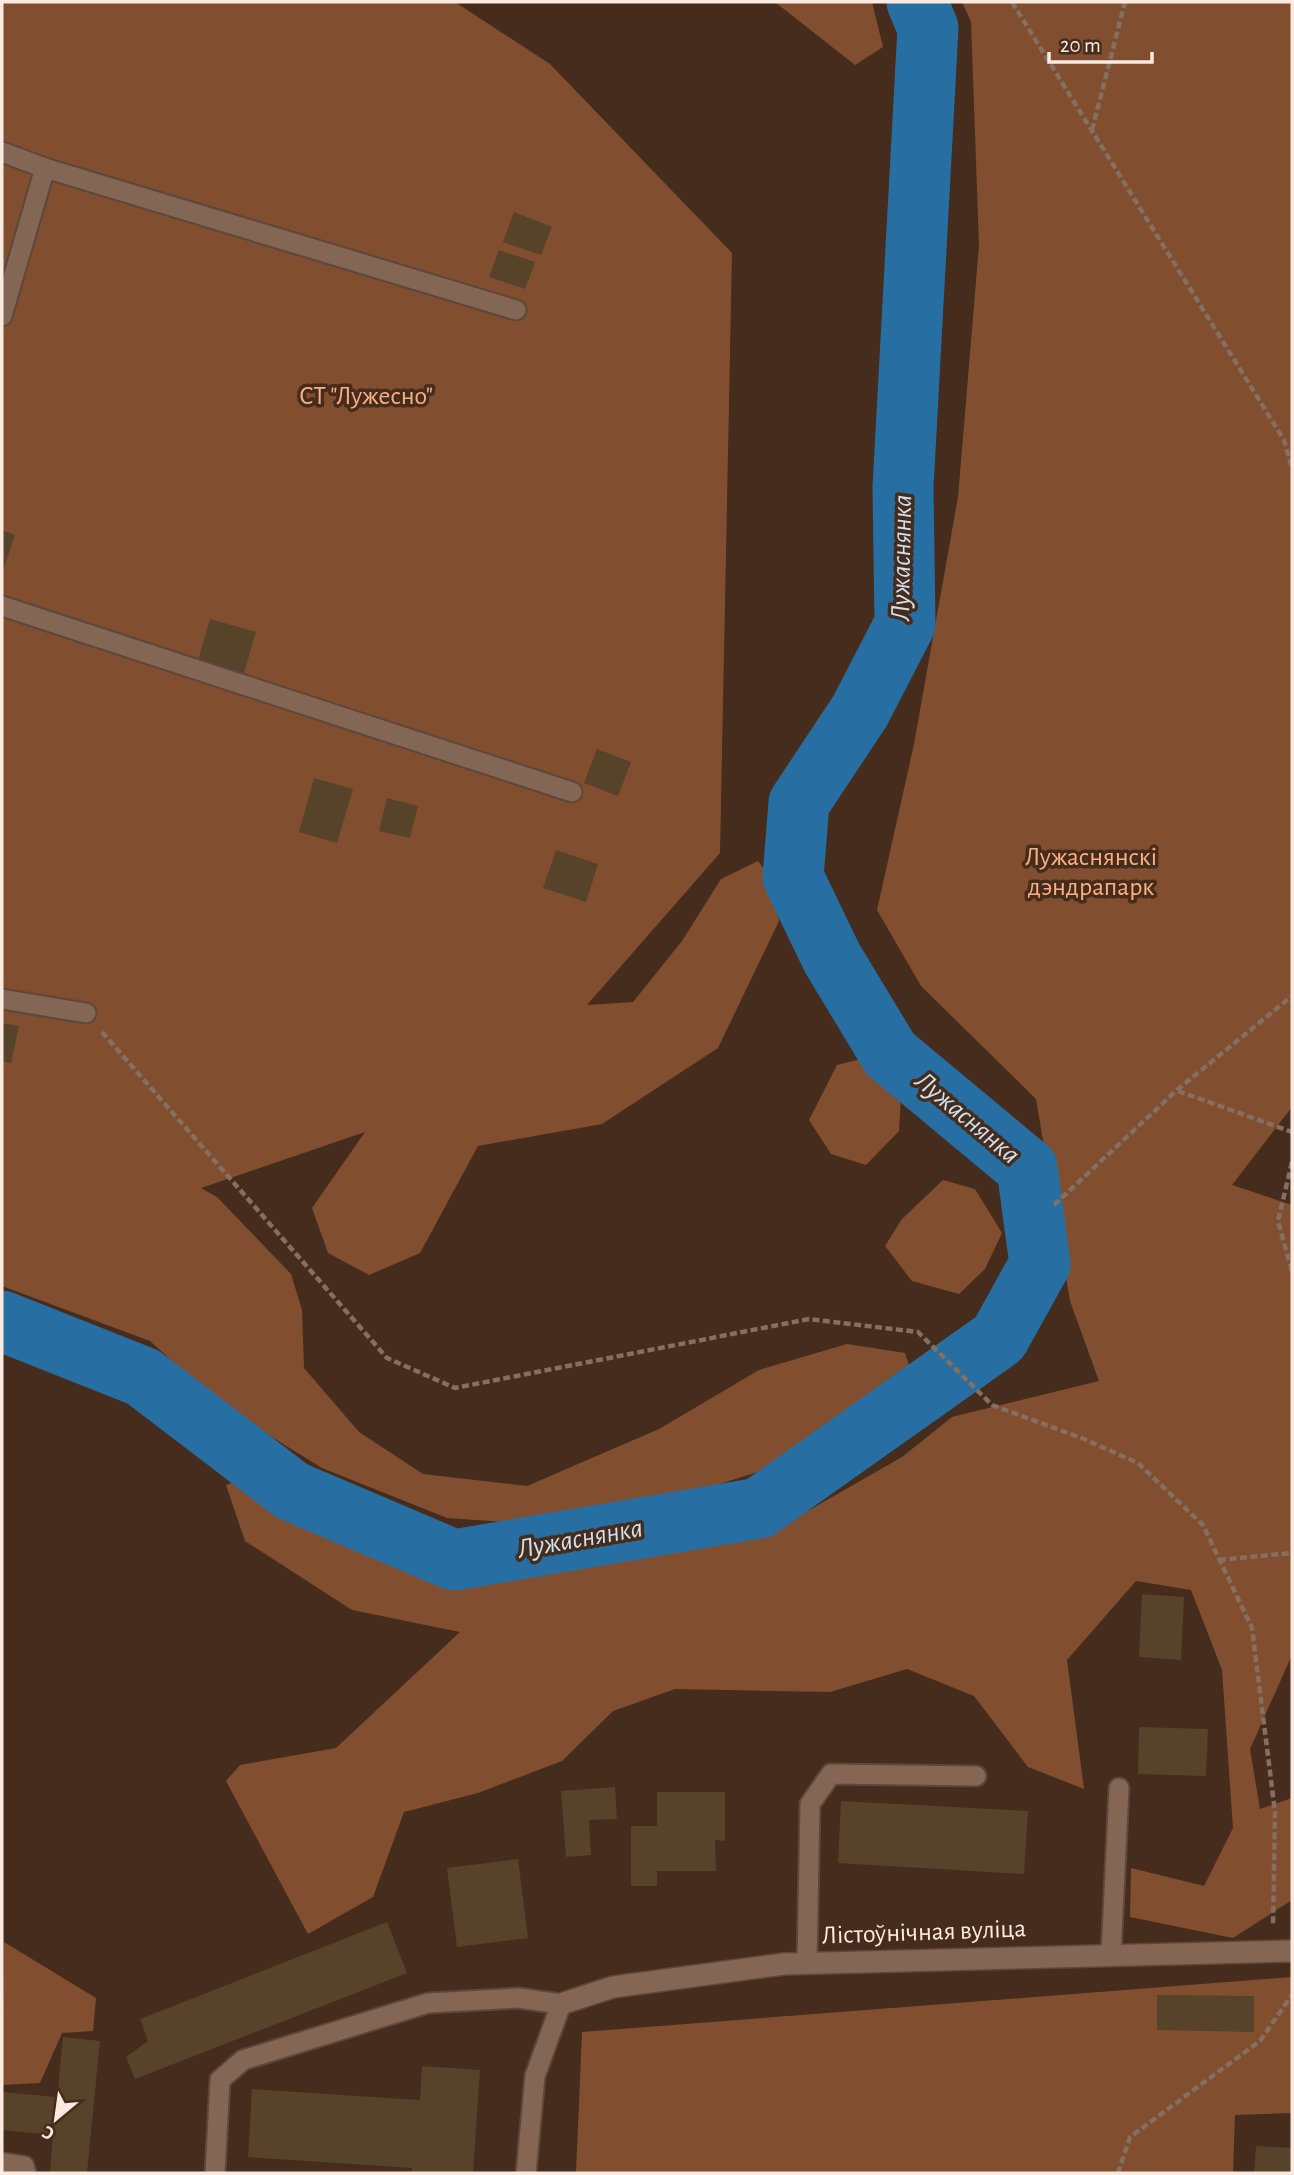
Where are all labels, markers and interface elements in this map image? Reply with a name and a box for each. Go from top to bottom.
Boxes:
scale bar [1049,21,1152,65]
text: 20 m [1060,35,1101,56]
park label: СТ "Лужесно" [299,383,433,409]
water label: Лужаснянка [887,494,917,623]
park label: Лужаснянскі дэндрапарк [1025,844,1157,900]
water label: Лужаснянка [909,1066,1025,1170]
water label: Лужаснянка [514,1514,645,1564]
street label: Лістоўнічная вуліца [821,1915,1027,1949]
north arrow [21,2084,91,2154]
text: С [39,2122,58,2143]

